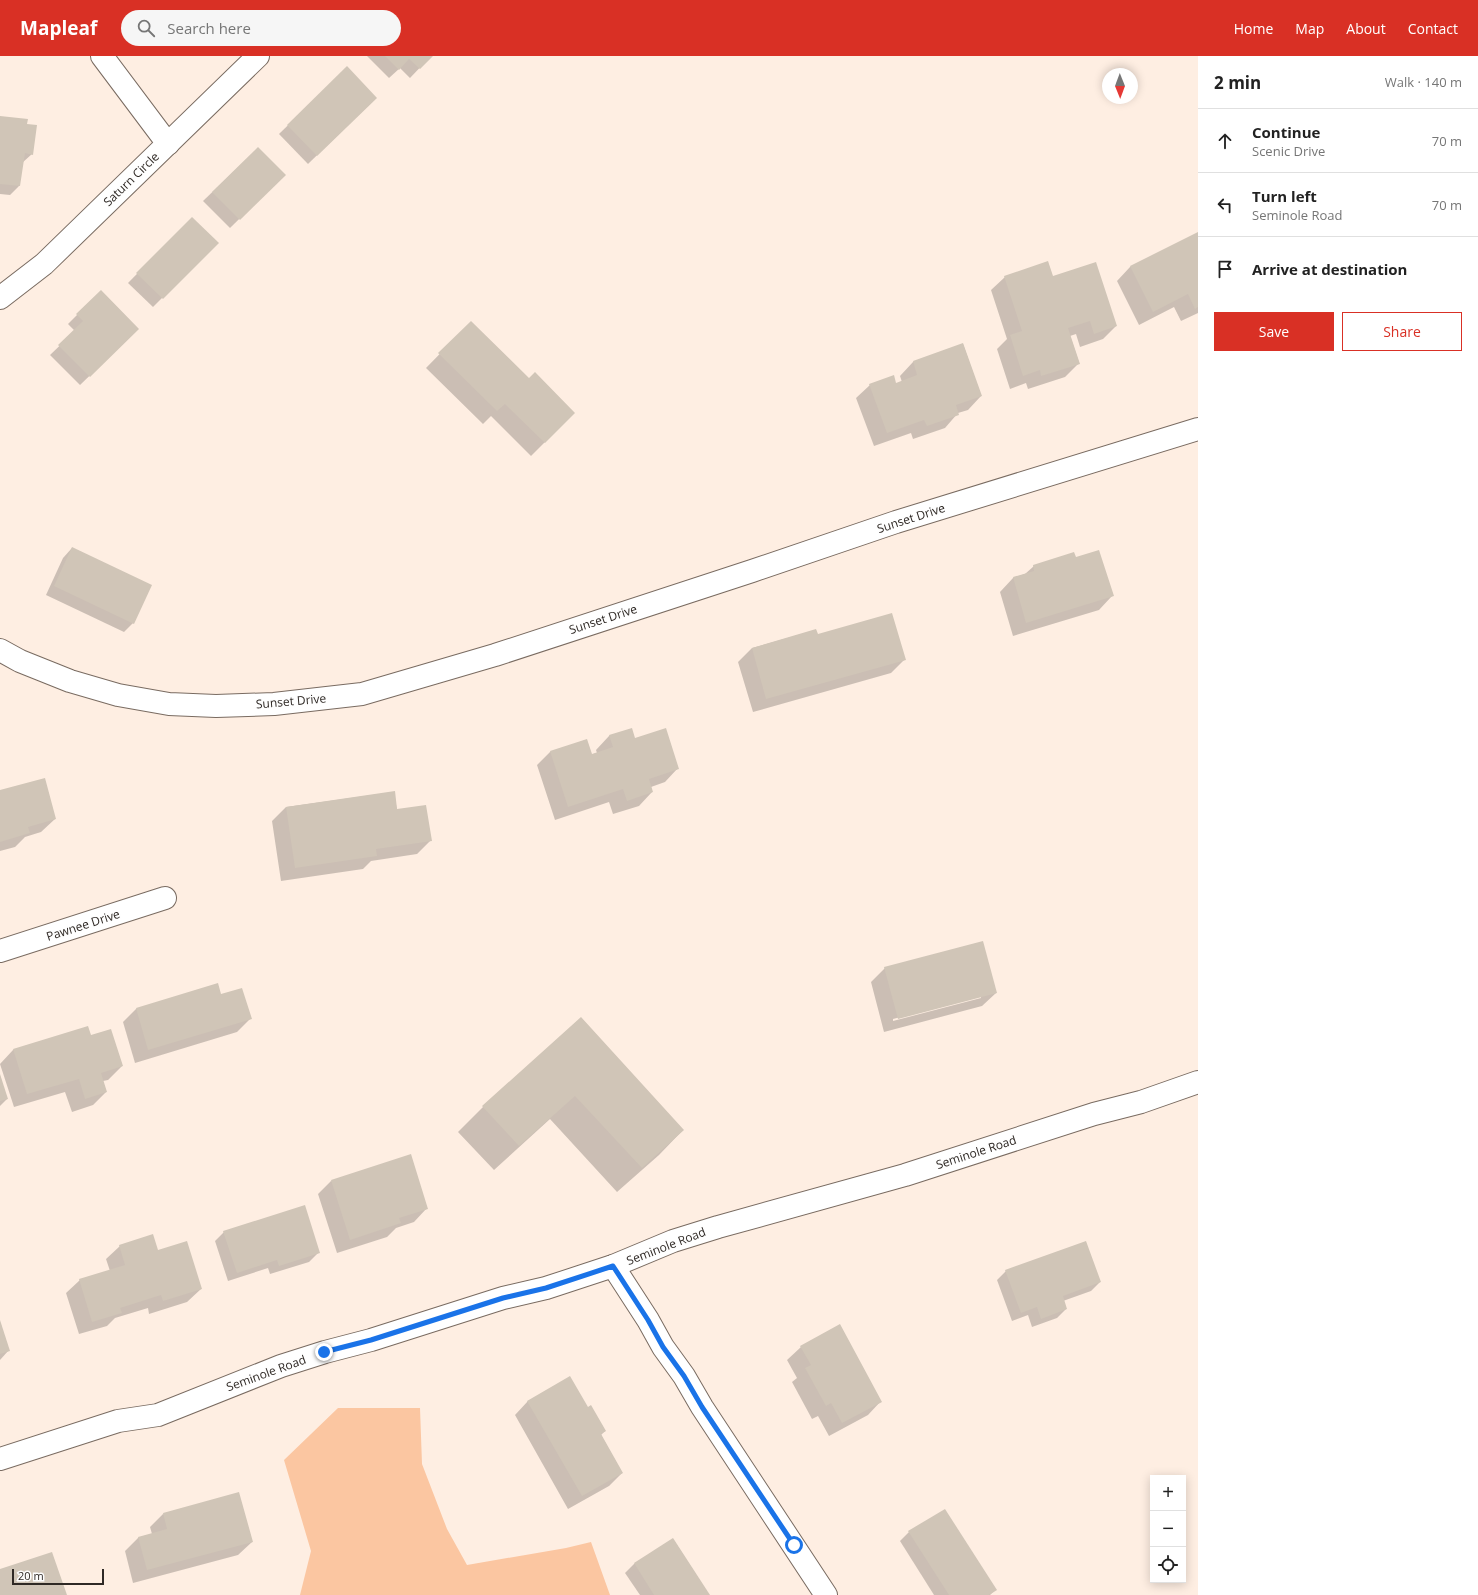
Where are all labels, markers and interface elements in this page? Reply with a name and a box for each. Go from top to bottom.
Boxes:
search box [121,10,401,46]
text: Mapleaf [20,15,97,41]
icon: search [135,17,157,39]
text: Search here [167,18,251,38]
text: Home [1234,19,1273,38]
text: Map [1295,19,1324,38]
text: About [1346,19,1386,38]
text: Contact [1408,19,1458,38]
north arrow [1102,68,1138,104]
text: 2 min [1214,71,1261,94]
text: Walk · 140 m [1385,73,1462,91]
text: Continue [1252,122,1320,142]
icon: ahead [1214,130,1236,152]
text: 70 m [1432,132,1462,150]
text: Scenic Drive [1252,142,1325,160]
street label: Saturn Circle [99,148,163,210]
text: Turn left [1252,186,1317,206]
icon: left [1214,194,1236,216]
text: 70 m [1432,196,1462,214]
text: Seminole Road [1252,206,1343,224]
icon: arrive [1214,258,1236,280]
text: Arrive at destination [1252,259,1407,279]
button: Save [1214,312,1334,351]
button: Share [1342,312,1462,351]
street label: Sunset Drive [875,499,947,537]
street label: Sunset Drive [567,600,639,638]
street label: Sunset Drive [255,689,327,713]
street label: Pawnee Drive [44,905,122,945]
street label: Seminole Road [934,1131,1018,1173]
street label: Seminole Road [624,1223,708,1269]
route end [315,1343,333,1361]
street label: Seminole Road [224,1351,308,1395]
map controls [1150,1475,1186,1583]
button: + [1150,1475,1186,1511]
button: − [1150,1511,1186,1547]
route start [785,1536,803,1554]
button: locate [1150,1547,1186,1583]
scale bar [12,1567,104,1586]
text: 20 m [18,1568,44,1583]

